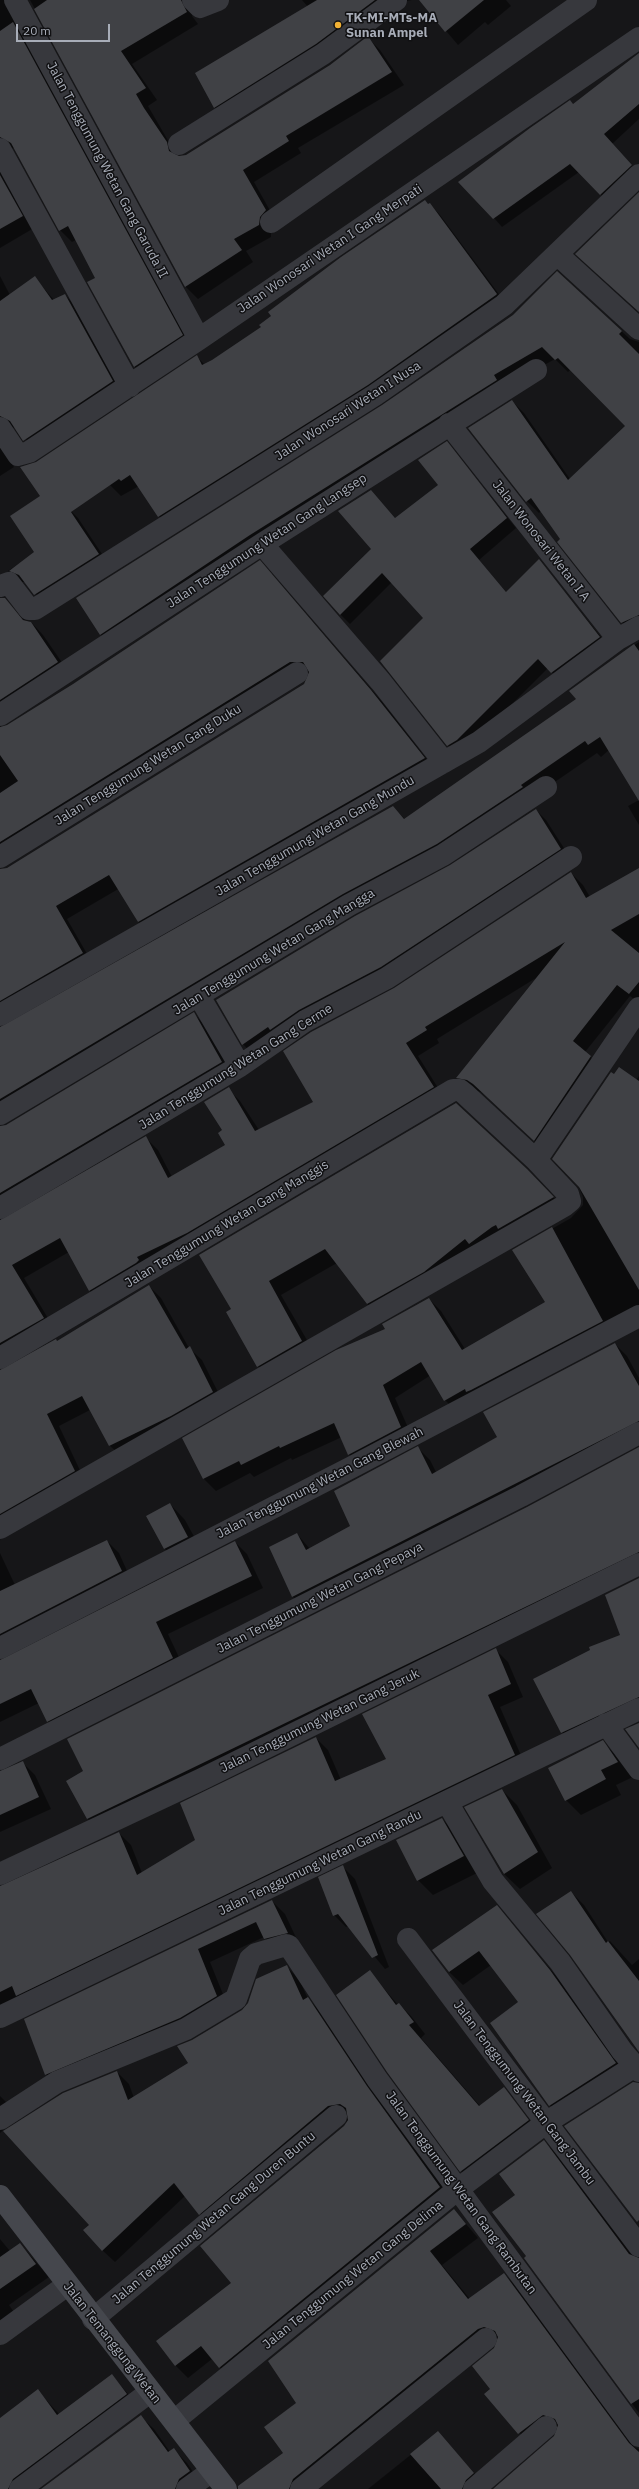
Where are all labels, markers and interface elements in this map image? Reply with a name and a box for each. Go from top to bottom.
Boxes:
place label: TK-MI-MTs-MA Sunan Ampel [346,10,437,41]
scale bar [18,16,112,42]
marker: TK-MI-MTs-MA Sunan Ampel [333,20,343,30]
text: 20 m [23,23,51,38]
street label: Jalan Tenggumung Wetan Gang Garuda II [43,59,171,281]
street label: Jalan Wonosari Wetan I Gang Merpati [235,181,425,317]
street label: Jalan Wonosari Wetan I Nusa [272,358,424,464]
street label: Jalan Tenggumung Wetan Gang Langsep [164,470,370,612]
street label: Jalan Wonosari Wetan I A [489,477,593,605]
street label: Jalan Tenggumung Wetan Gang Duku [52,701,244,829]
street label: Jalan Tenggumung Wetan Gang Mundu [213,773,417,899]
street label: Jalan Tenggumung Wetan Gang Mangga [171,886,377,1018]
street label: Jalan Tenggumung Wetan Gang Cerme [136,1001,336,1133]
street label: Jalan Tenggumung Wetan Gang Manggis [122,1157,332,1291]
street label: Jalan Tenggumung Wetan Gang Blewah [214,1424,426,1542]
street label: Jalan Tenggumung Wetan Gang Pepaya [214,1539,426,1657]
street label: Jalan Tenggumung Wetan Gang Jeruk [218,1666,422,1776]
street label: Jalan Tenggumung Wetan Gang Randu [216,1807,424,1919]
street label: Jalan Tenggumung Wetan Gang Jambu [450,1998,598,2188]
street label: Jalan Tenggumung Wetan Gang Rambutan [382,2089,540,2297]
street label: Jalan Tenggumung Wetan Gang Duren Buntu [109,2128,319,2308]
street label: Jalan Tenggumung Wetan Gang Delima [260,2197,446,2353]
street label: Jalan Temanggung Wetan [60,2279,164,2407]

